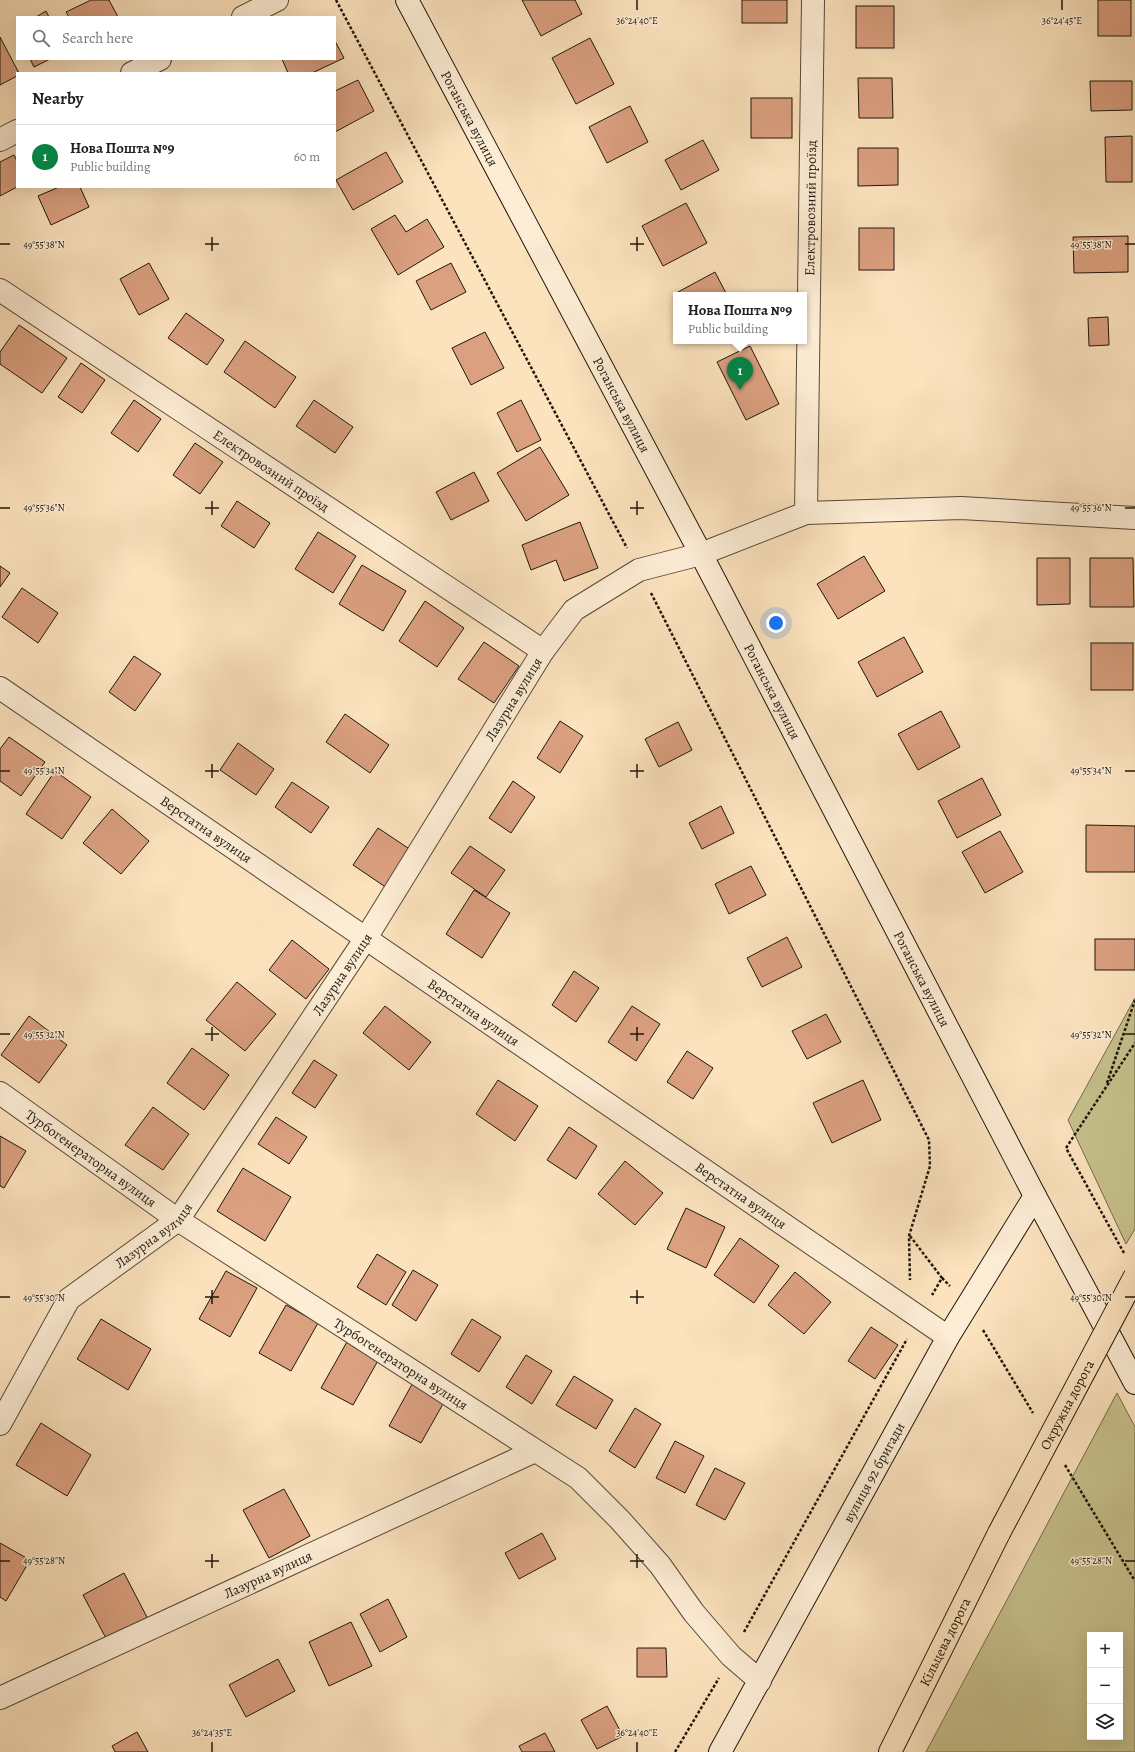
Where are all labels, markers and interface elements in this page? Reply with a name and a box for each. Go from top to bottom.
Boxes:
text: 36°24'40"E [616,14,658,27]
text: 36°24'45"E [1042,14,1082,27]
search box [16,16,336,60]
icon: search [30,27,52,49]
text: Search here [62,28,133,48]
street label: Роганська вулиця [437,67,503,170]
text: Nearby [32,87,83,110]
text: Нова Пошта №9 [70,138,174,158]
street label: Електровозний проїзд [800,140,821,276]
text: 1 [43,148,47,165]
text: 60 m [294,148,320,165]
text: Public building [70,158,150,175]
text: 49°55'38"N [23,238,65,251]
text: 49°55'38"N [1070,238,1112,251]
popup [673,292,807,344]
text: Нова Пошта №9 [688,300,792,320]
text: Public building [688,320,768,337]
street label: Роганська вулиця [588,353,655,456]
pin: 1 [727,357,753,390]
street label: Електровозний проїзд [210,425,333,516]
text: 49°55'36"N [23,501,65,514]
text: 49°55'36"N [1070,501,1112,514]
your location [766,613,786,633]
street label: Роганська вулиця [740,640,805,743]
street label: Лазурна вулиця [480,653,547,745]
text: 49°55'34"N [23,764,65,777]
text: 49°55'34"N [1070,764,1112,777]
street label: Верстатна вулиця [157,791,256,867]
street label: Роганська вулиця [889,927,955,1030]
street label: Лазурна вулиця [308,929,376,1019]
street label: Верстатна вулиця [424,974,523,1050]
text: 49°55'32"N [23,1028,65,1041]
text: 49°55'32"N [1070,1028,1112,1041]
street label: Турбогенераторна вулиця [22,1105,161,1211]
street label: Верстатна вулиця [691,1157,791,1234]
street label: Лазурна вулиця [111,1199,197,1272]
text: 49°55'30"N [23,1291,65,1304]
text: 49°55'30"N [1070,1291,1112,1304]
street label: Турбогенераторна вулиця [330,1313,472,1414]
street label: Окружна дорога [1035,1356,1099,1453]
street label: вулиця 92 бригади [838,1419,909,1526]
street label: Лазурна вулиця [221,1546,315,1603]
text: 49°55'28"N [23,1554,65,1567]
text: 49°55'28"N [1070,1554,1112,1567]
street label: Кільцева дорога [915,1594,975,1689]
map controls [1087,1632,1123,1740]
button: + [1087,1632,1123,1668]
button: − [1087,1668,1123,1704]
button: layers [1087,1704,1123,1740]
text: 36°24'35"E [192,1726,232,1739]
text: 36°24'40"E [616,1726,658,1739]

